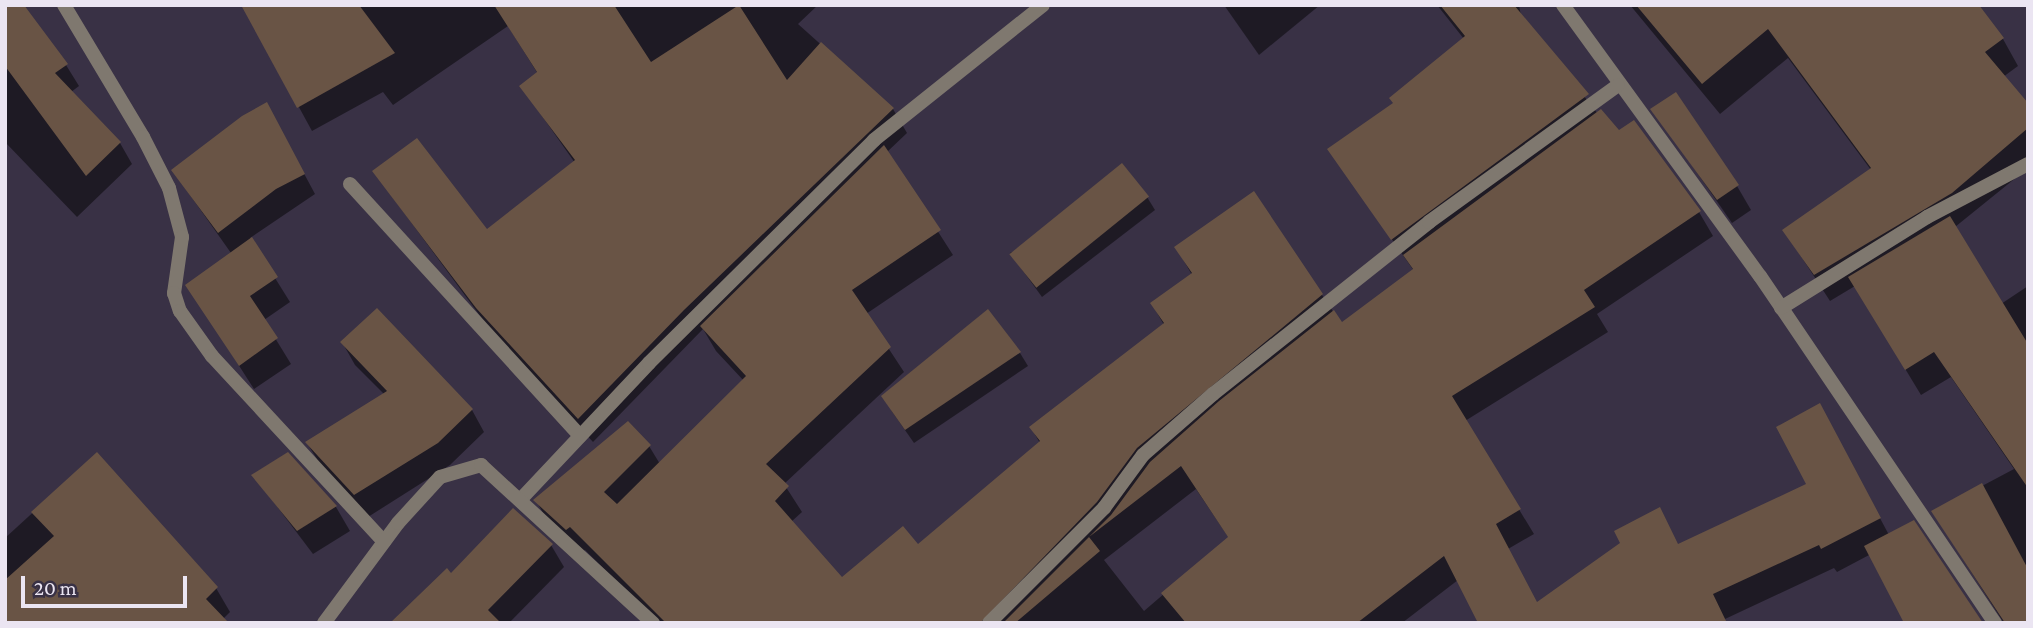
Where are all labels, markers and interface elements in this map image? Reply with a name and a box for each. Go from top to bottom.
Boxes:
scale bar [24,562,191,606]
text: 20 m [34,576,77,600]

